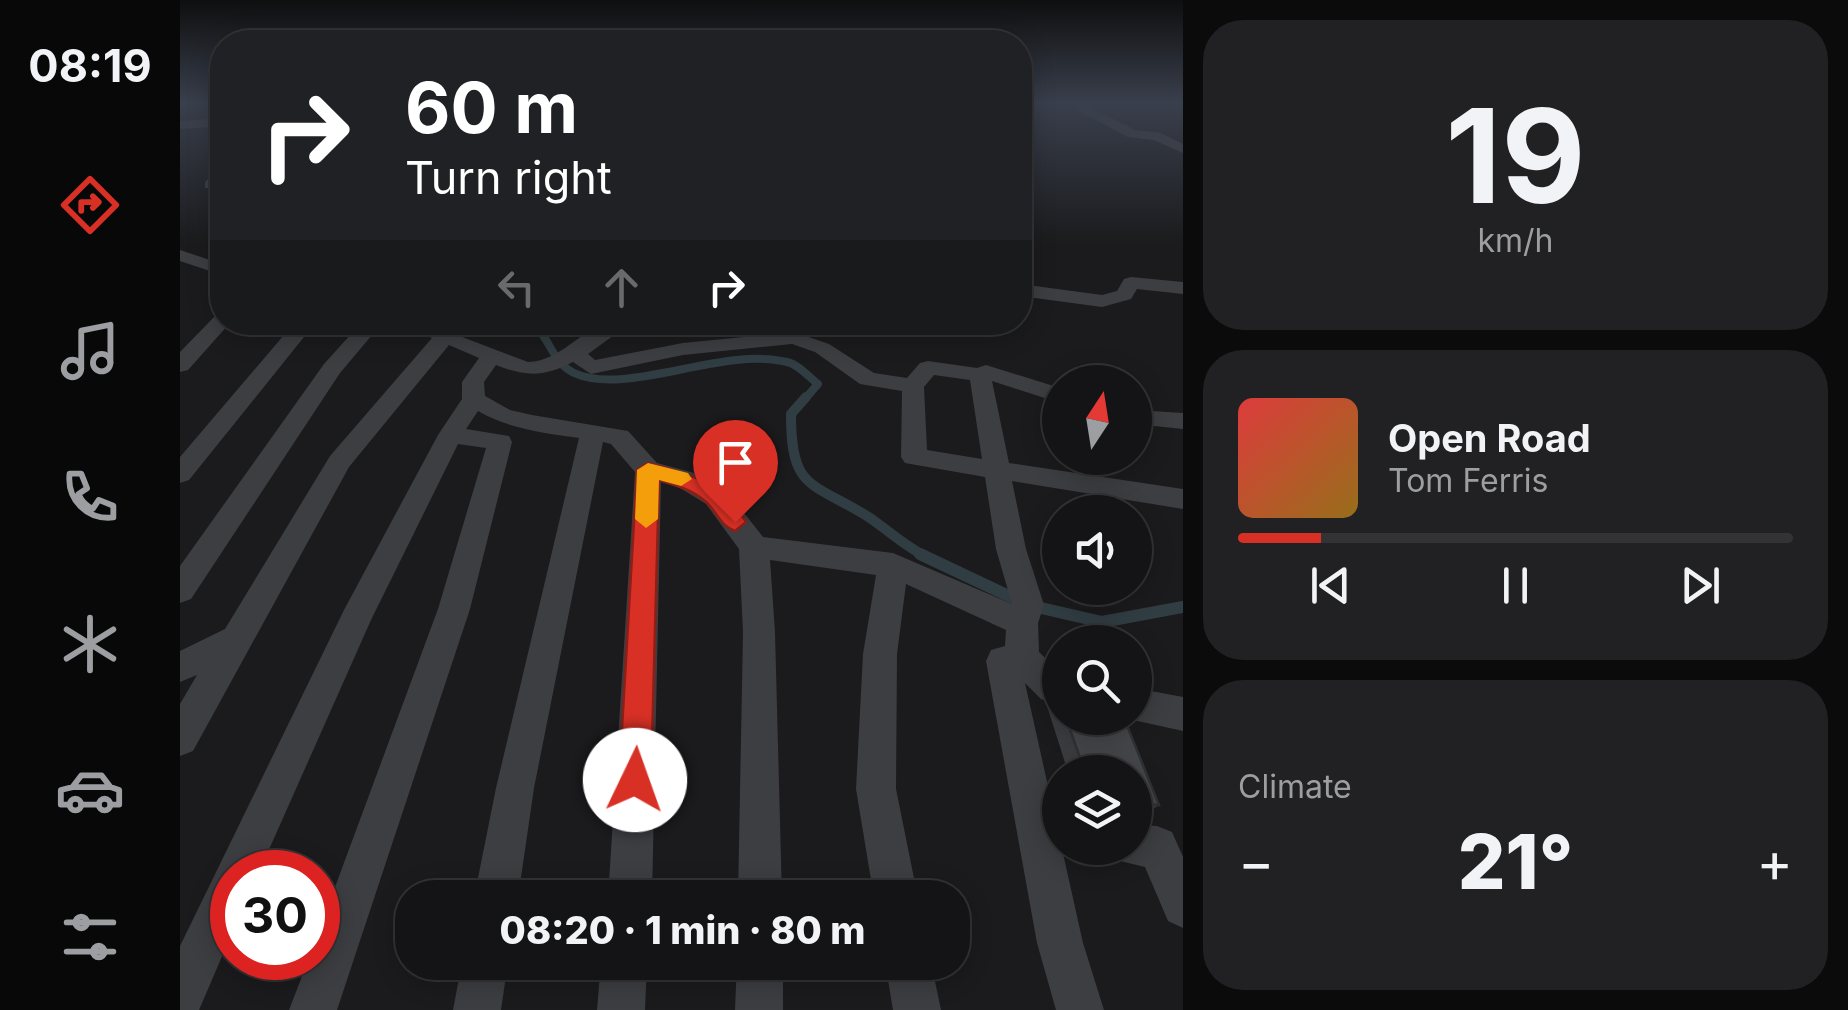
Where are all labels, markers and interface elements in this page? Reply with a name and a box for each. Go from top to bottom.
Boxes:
text: 08:19 [28,38,152,93]
text: 60 m [405,65,578,150]
icon: right [240,70,370,200]
text: 19 [1445,77,1586,234]
text: Turn right [405,150,612,205]
icon: directions [55,170,125,240]
text: km/h [1477,221,1554,260]
icon: left [489,260,544,315]
icon: ahead [594,260,649,315]
icon: right [699,260,754,315]
icon: music [55,316,125,386]
north arrow [1042,365,1152,475]
map controls [1042,365,1152,865]
text: Open Road [1388,415,1591,461]
pin [693,420,778,523]
icon: arrive [708,435,763,490]
text: Tom Ferris [1388,461,1548,500]
icon: phone [55,462,125,532]
button: sound [1042,495,1152,605]
icon: previous [1303,558,1358,613]
icon: pause [1488,558,1543,613]
icon: next [1673,558,1728,613]
icon: climate [55,609,125,679]
button: search [1042,625,1152,735]
position arrow [583,728,687,832]
icon: car [55,755,125,825]
button: layers [1042,755,1152,865]
text: Climate [1238,767,1352,806]
text: 21° [1458,816,1573,907]
text: − [1238,829,1274,895]
text: + [1757,829,1793,895]
speed limit sign: 30 [210,850,340,980]
icon: filters [55,902,125,972]
text: 08:20 · 1 min · 80 m [500,907,865,953]

